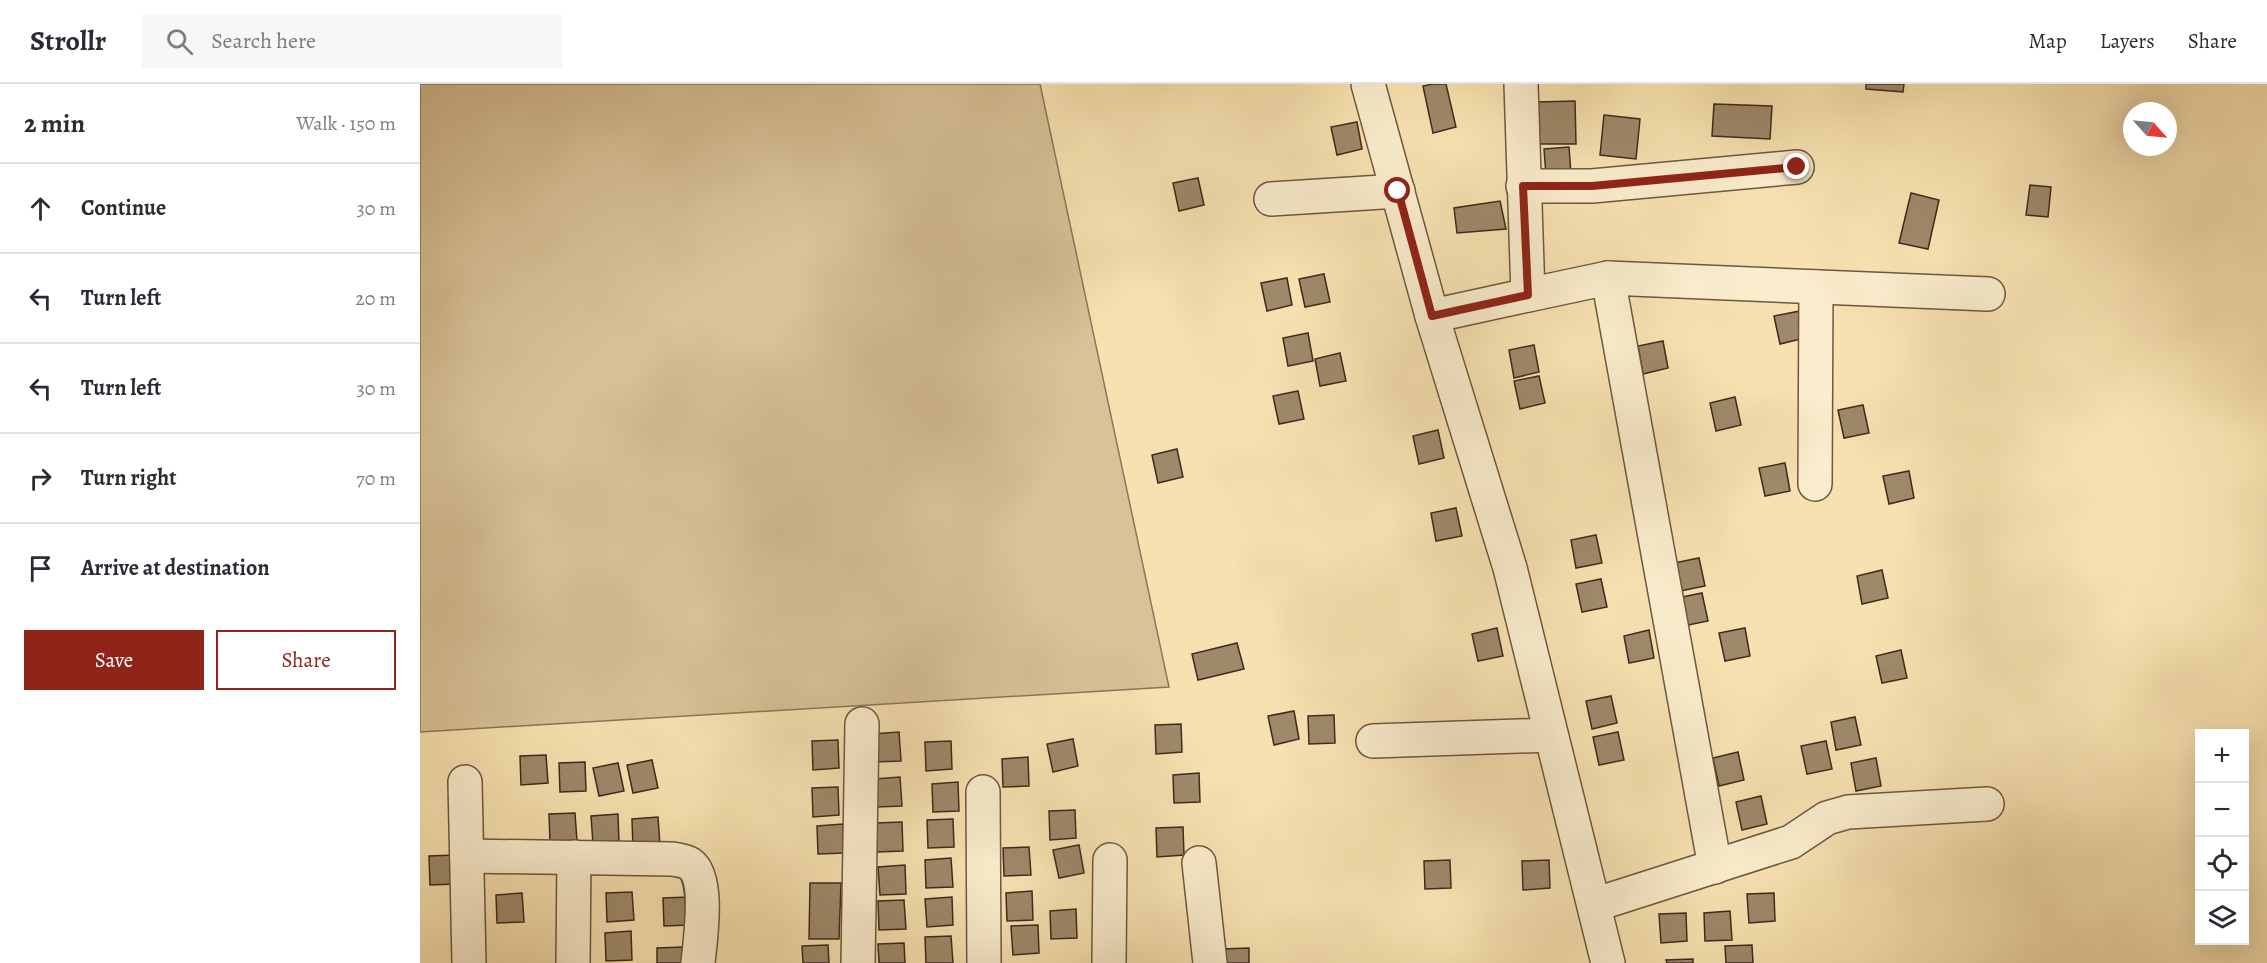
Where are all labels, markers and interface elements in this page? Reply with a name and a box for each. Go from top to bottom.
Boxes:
search box [142,14,562,68]
text: Strollr [30,22,106,60]
icon: search [163,25,196,58]
text: Search here [211,26,316,56]
text: Map [2028,27,2067,55]
text: Layers [2100,27,2155,55]
text: Share [2188,27,2237,55]
north arrow [2123,102,2177,156]
text: 2 min [24,106,85,141]
text: Walk · 150 m [296,110,396,137]
route end [1783,153,1809,179]
route start [1384,177,1410,203]
icon: ahead [24,192,57,225]
text: Continue [81,193,166,223]
text: 30 m [356,195,396,222]
icon: left [24,282,57,315]
text: Turn left [81,283,161,313]
text: 20 m [355,285,396,312]
icon: left [24,372,57,405]
text: Turn left [81,373,161,403]
text: 30 m [356,375,396,402]
icon: right [24,462,57,495]
text: Turn right [81,463,177,493]
text: 70 m [356,465,396,492]
icon: arrive [24,552,57,585]
text: Arrive at destination [81,553,270,583]
button: Save [24,630,204,690]
button: Share [216,630,396,690]
map controls [2195,729,2249,945]
button: + [2195,729,2249,783]
button: − [2195,783,2249,837]
button: locate [2195,837,2249,891]
button: layers [2195,891,2249,945]

